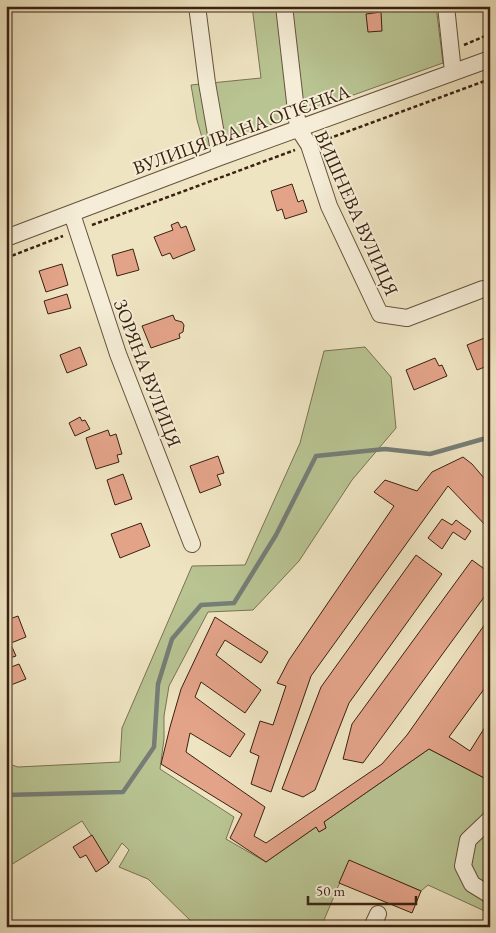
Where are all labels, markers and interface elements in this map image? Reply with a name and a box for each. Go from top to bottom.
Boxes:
street label: ВУЛИЦЯ ІВАНА ОГІЄНКА [129,78,354,180]
street label: ВИШНЕВА ВУЛИЦЯ [309,127,404,300]
street label: ЗОРЯНА ВУЛИЦЯ [108,296,187,451]
scale bar [308,873,416,905]
text: 50 m [316,881,345,900]

